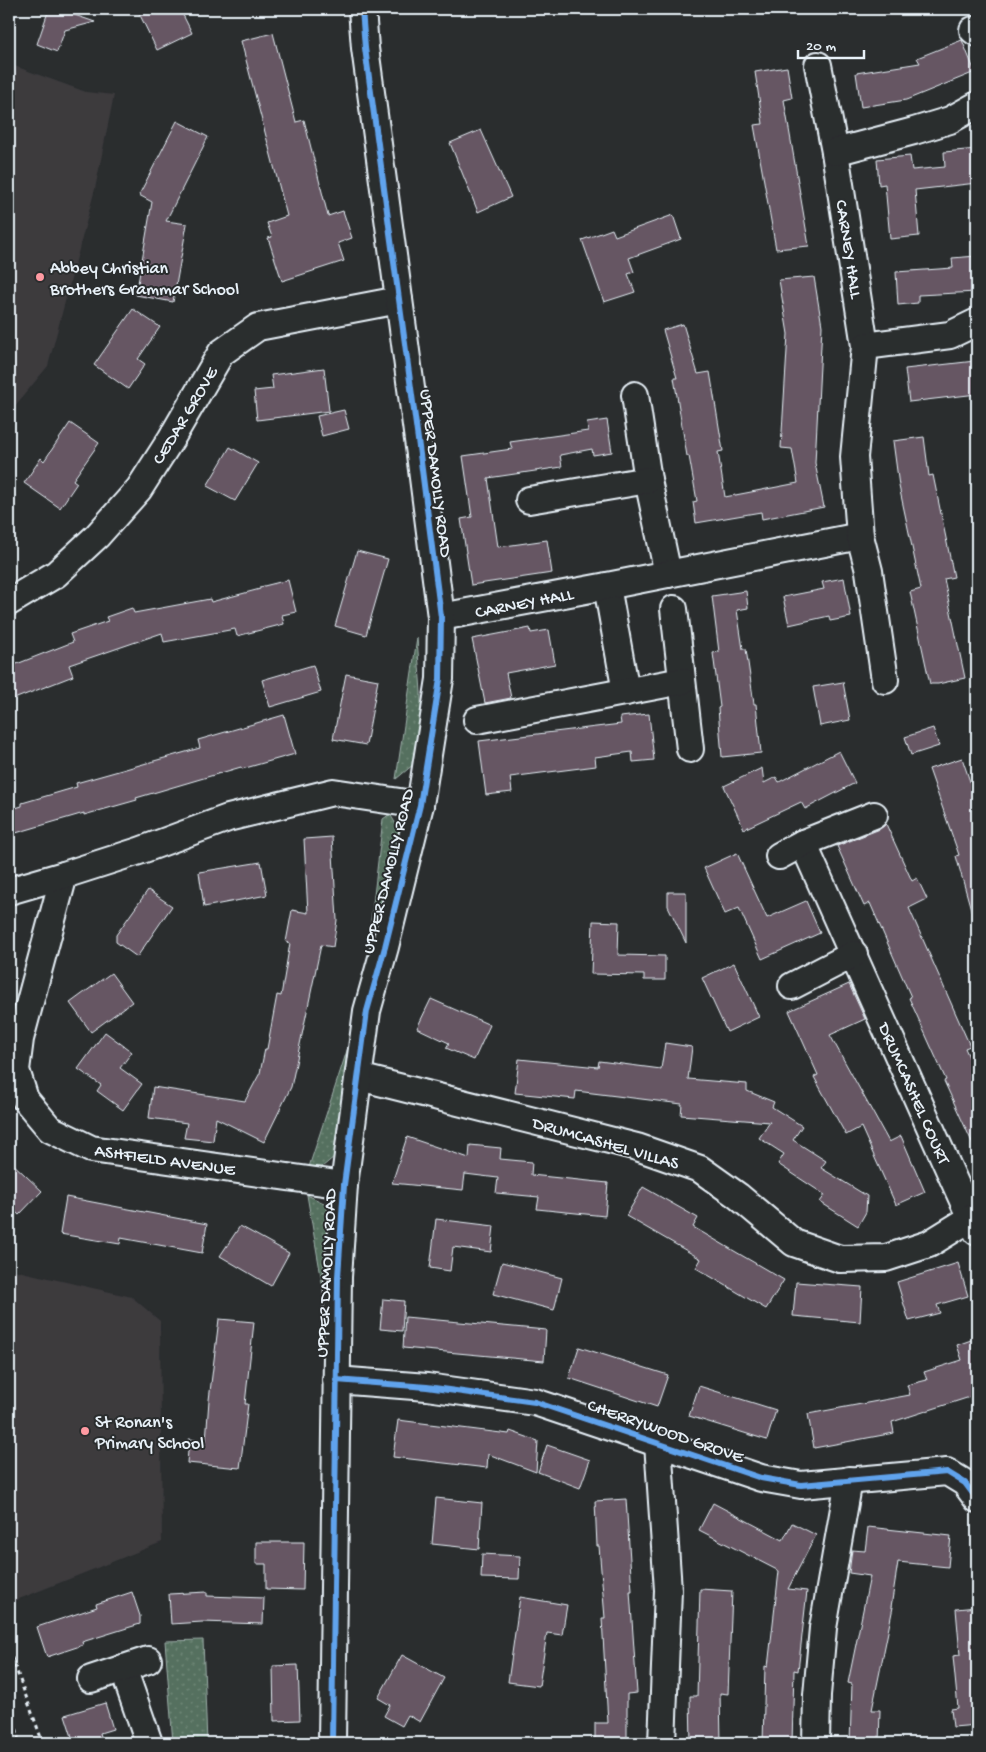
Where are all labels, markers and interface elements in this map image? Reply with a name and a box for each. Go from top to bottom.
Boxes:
scale bar [798,28,865,60]
text: 20 m [806,38,836,56]
street label: CARNEY HALL [829,199,866,302]
place label: Abbey Christian Brothers Grammar School [49,259,239,301]
marker: Abbey Christian Brothers Grammar School [34,271,46,283]
street label: CEDAR GROVE [149,363,224,469]
street label: UPPER DAMOLLY ROAD [414,388,455,559]
street label: CARNEY HALL [474,584,577,624]
street label: UPPER DAMOLLY ROAD [359,787,420,956]
street label: DRUMCASHEL COURT [872,1019,954,1169]
street label: DRUMCASHEL VILLAS [529,1113,682,1176]
street label: ASHFIELD AVENUE [93,1141,237,1182]
street label: UPPER DAMOLLY ROAD [313,1188,342,1358]
street label: CHERRYWOOD GROVE [584,1396,747,1469]
place label: St Ronan's Primary School [94,1413,204,1455]
marker: St Ronan's Primary School [79,1425,91,1437]

